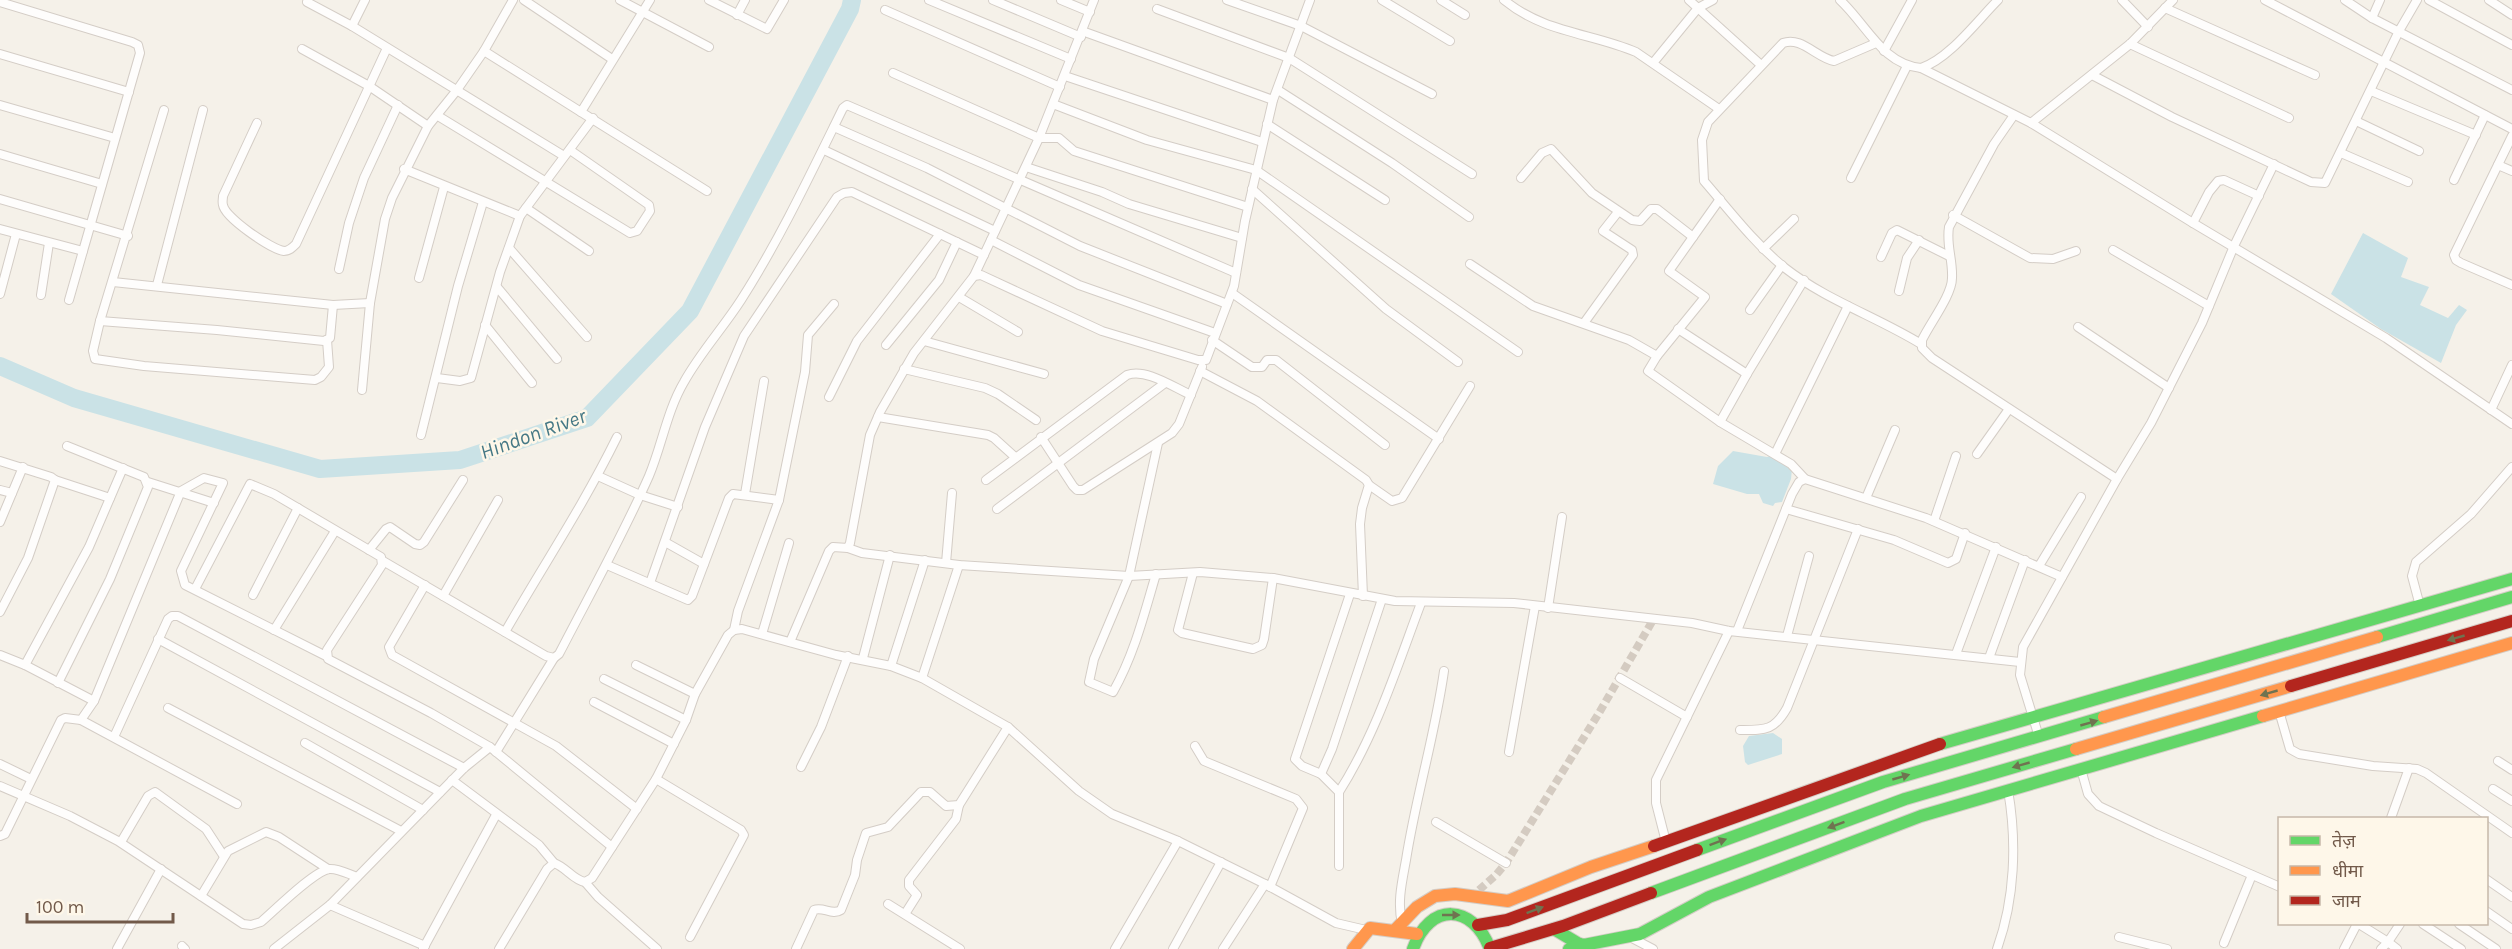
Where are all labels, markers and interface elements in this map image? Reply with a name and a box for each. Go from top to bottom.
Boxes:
water label: Hindon River [477,404,590,464]
one-way arrow [2447,634,2465,643]
one-way arrow [2260,689,2278,698]
one-way arrow [2080,718,2098,727]
one-way arrow [2012,761,2030,770]
one-way arrow [1892,772,1910,781]
legend [2278,817,2488,925]
one-way arrow [1826,820,1844,830]
text: तेज़ [2332,830,2356,852]
one-way arrow [1709,837,1727,847]
text: धीमा [2332,860,2363,882]
scale bar [27,886,172,924]
text: जाम [2332,890,2362,912]
text: 100 m [36,896,84,918]
one-way arrow [1526,904,1544,914]
one-way arrow [1442,910,1461,920]

